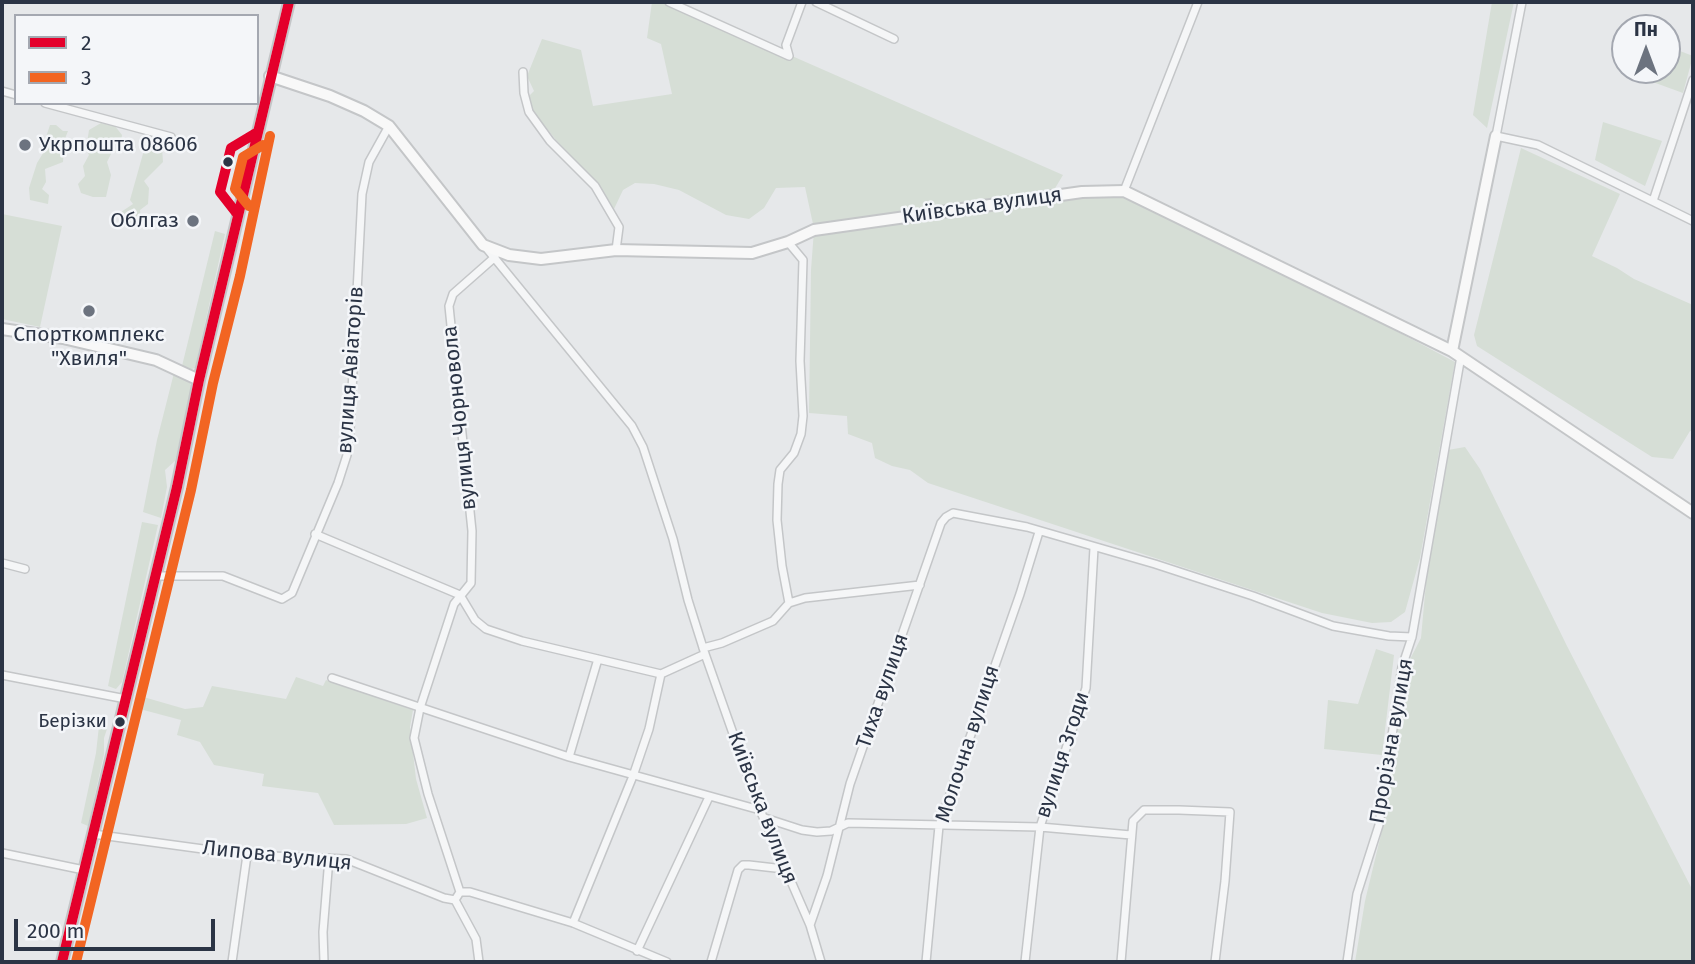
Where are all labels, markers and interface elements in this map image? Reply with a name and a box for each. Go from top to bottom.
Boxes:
legend [14,14,259,105]
north arrow [1611,14,1681,84]
text: Пн [1634,18,1658,41]
text: 2 [81,30,91,56]
text: 3 [81,65,91,91]
place label: Укрпошта 08606 [39,132,197,158]
marker: Укрпошта 08606 [17,137,33,153]
unlabelled marker [221,155,235,169]
street label: Київська вулиця [900,182,1064,230]
place label: Облгаз [110,208,179,234]
marker: Облгаз [185,213,201,229]
street label: вулиця Авіаторів [333,285,369,455]
marker: Спорткомплекс "Хвиля" [81,303,97,319]
place label: Спорткомплекс "Хвиля" [13,322,165,372]
street label: вулиця Чорновола [438,324,482,512]
street label: Тиха вулиця [852,630,914,752]
street label: Прорізна вулиця [1365,656,1419,826]
street label: Молочна вулиця [931,662,1005,826]
street label: вулиця Згоди [1031,689,1095,821]
place label: Берізки [38,711,107,733]
marker: Берізки [113,715,127,729]
street label: Київська вулиця [721,728,803,888]
street label: Липова вулиця [201,836,353,876]
scale bar [18,904,219,948]
text: 200 m [27,918,84,944]

